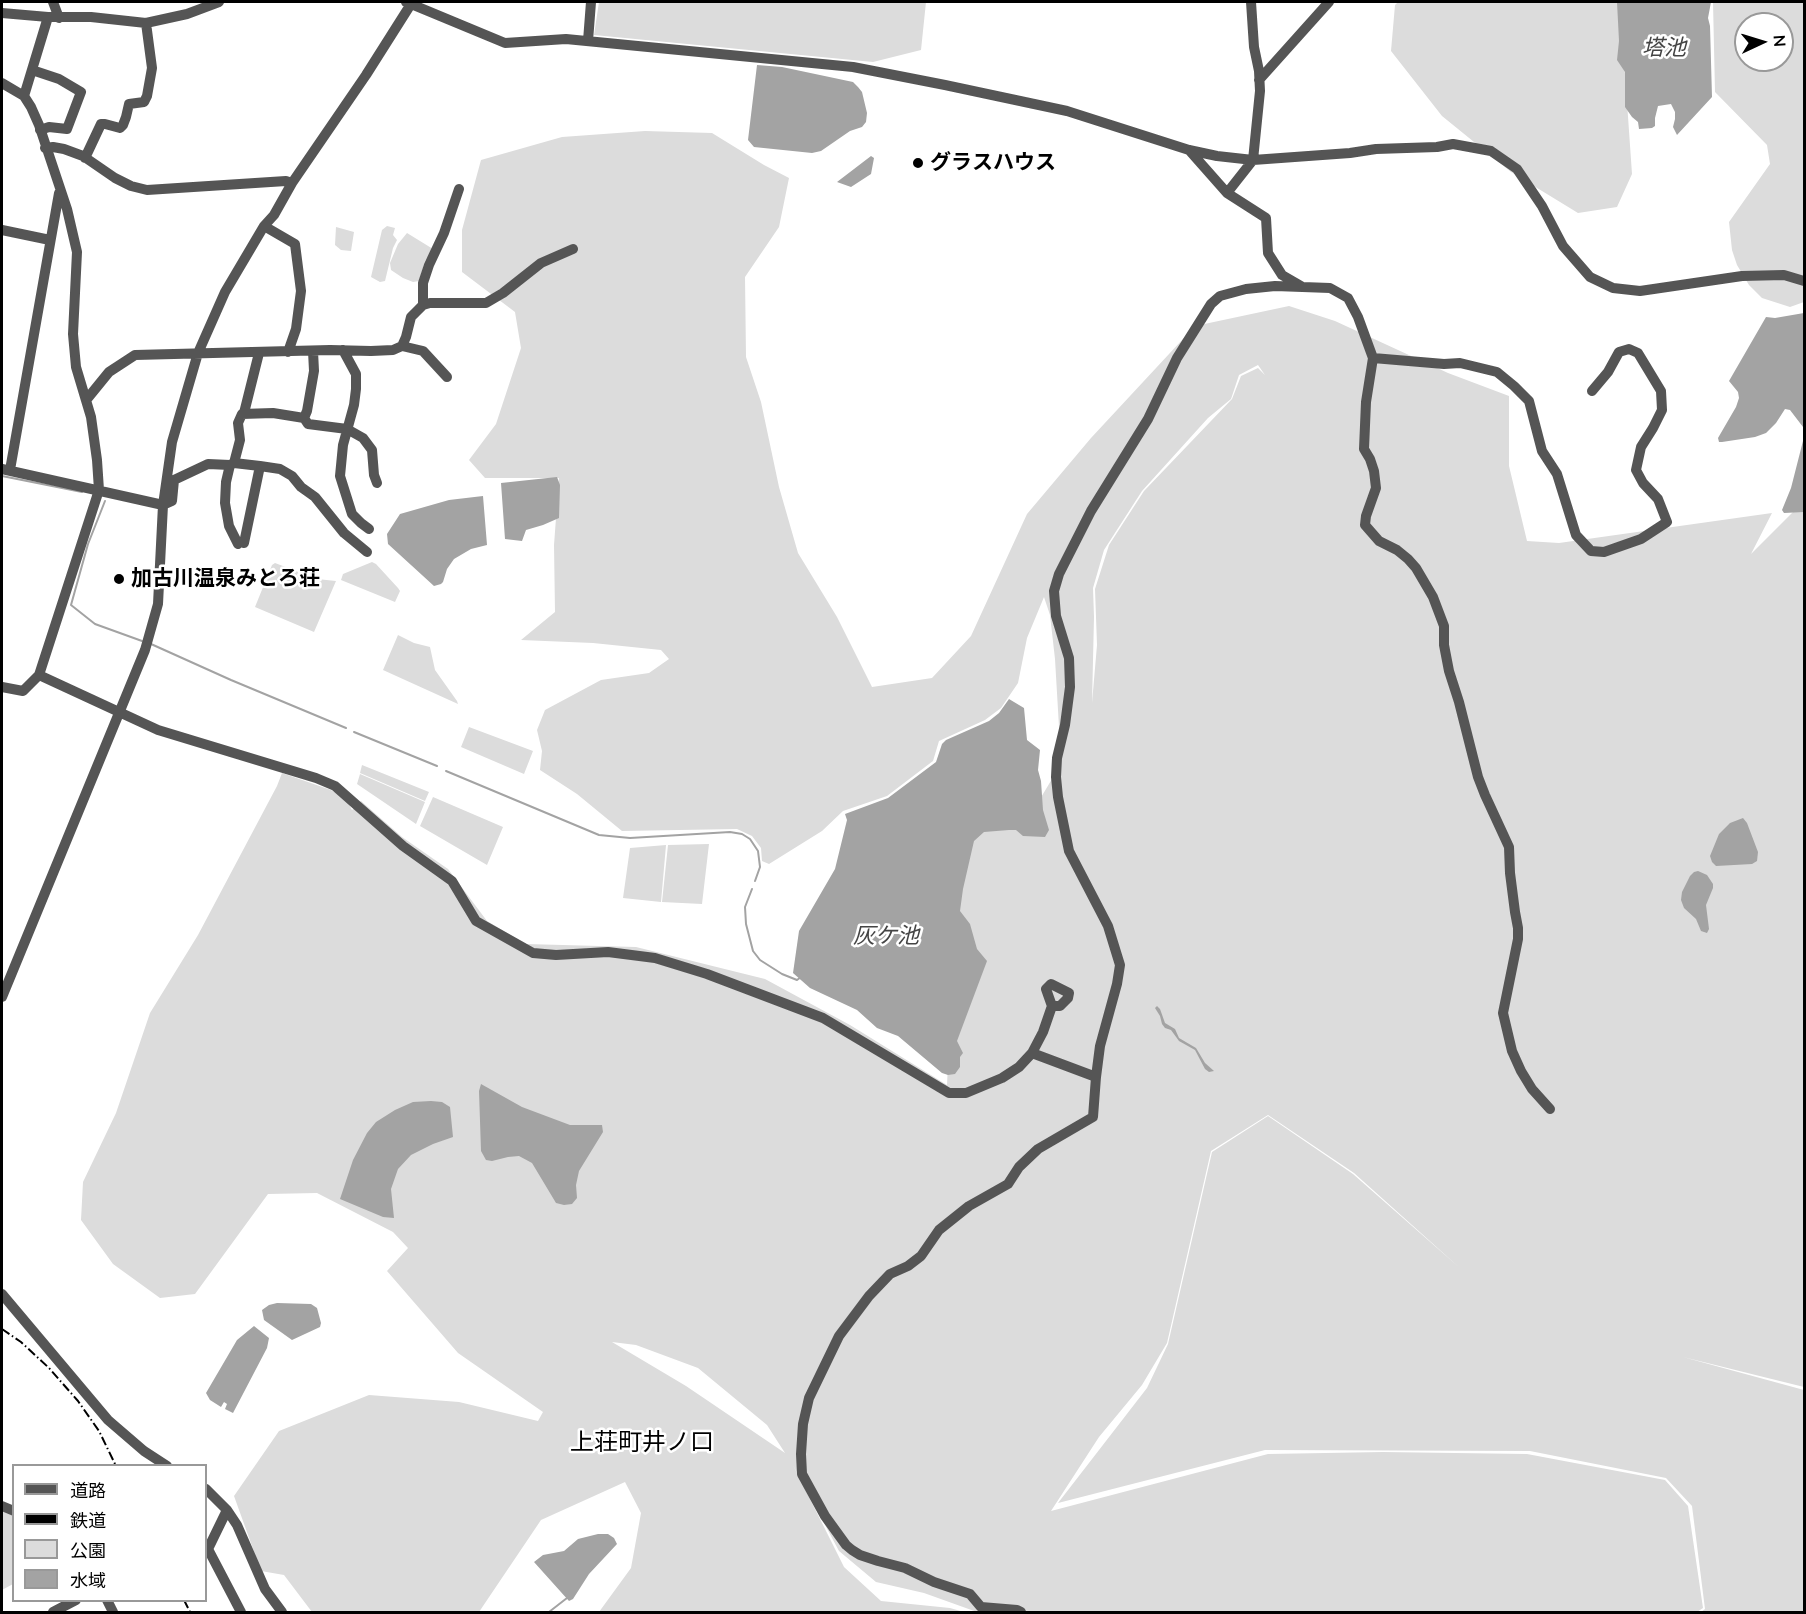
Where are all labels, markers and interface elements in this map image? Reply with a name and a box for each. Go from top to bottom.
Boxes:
north arrow [1734,12,1794,72]
text: N [1770,34,1790,48]
water label: 塔池 [1642,35,1686,61]
place label: グラスハウス [930,150,1056,176]
marker: グラスハウス [911,156,925,170]
place label: 加古川温泉みとろ荘 [131,566,320,592]
marker: 加古川温泉みとろ荘 [112,572,126,586]
water label: 灰ケ池 [853,923,919,949]
district label: 上荘町井ノ口 [570,1429,714,1457]
legend [12,1464,207,1602]
text: 道路 [70,1479,106,1502]
text: 鉄道 [70,1509,106,1532]
text: 公園 [70,1539,106,1562]
text: 水域 [70,1569,106,1592]

